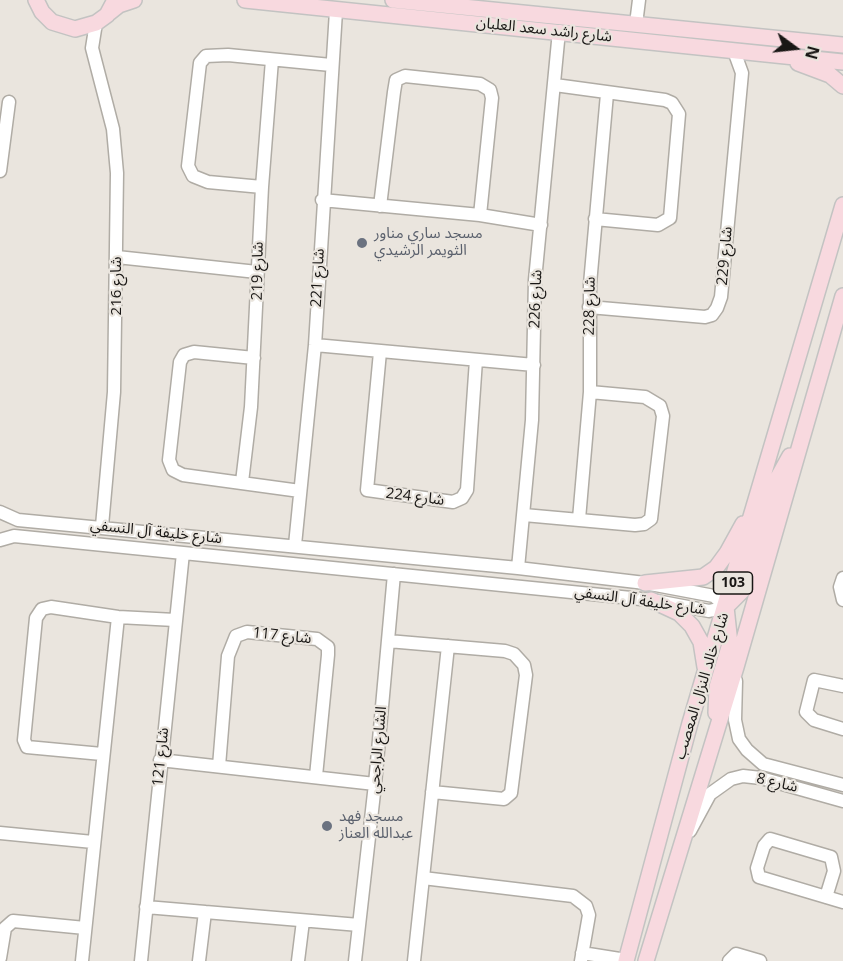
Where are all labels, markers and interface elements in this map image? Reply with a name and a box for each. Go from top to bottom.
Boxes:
street label: شارع راشد سعد العلبان [475,14,613,46]
north arrow [765,18,825,78]
text: N [800,44,825,62]
place label: مسجد ساري مناور الثويمر الرشيدي [374,225,483,260]
street label: شارع 229 [713,226,737,286]
marker: مسجد ساري مناور الثويمر الرشيدي [355,236,369,250]
street label: شارع 219 [248,241,268,301]
street label: شارع 221 [307,248,329,308]
street label: شارع 216 [108,257,126,315]
street label: شارع 226 [526,269,546,329]
street label: شارع 228 [580,276,600,336]
street label: شارع 224 [385,484,445,510]
street label: شارع خليفة آل النسفي [89,516,223,548]
road number: 103 [714,572,752,594]
street label: شارع خليفة آل النسفي [573,583,707,619]
street label: شارع خالد النزال المعصب [671,610,733,762]
street label: شارع 117 [252,624,312,648]
street label: الشارع الراجحي [365,706,391,794]
street label: شارع 121 [149,727,173,787]
street label: شارع 8 [755,770,799,796]
place label: مسجد فهد عبدالله العناز [339,808,413,843]
marker: مسجد فهد عبدالله العناز [320,819,334,833]

